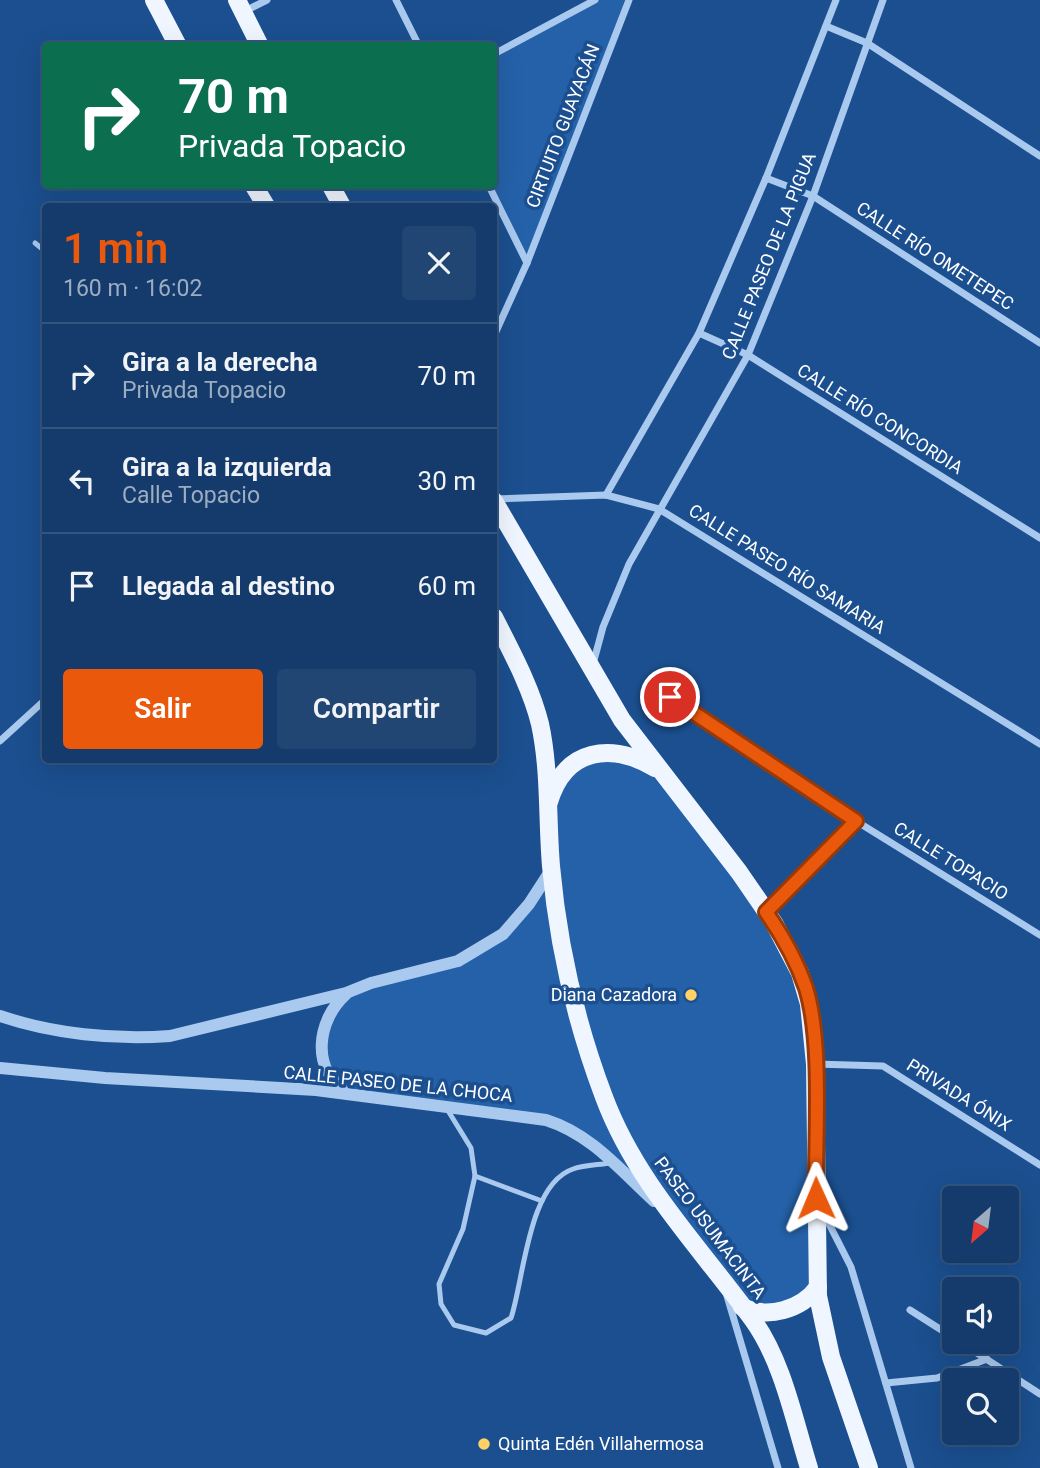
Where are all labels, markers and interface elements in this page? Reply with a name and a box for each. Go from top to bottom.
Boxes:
street label: CIRTUITO GUAYACÁN [522,41,604,211]
text: 70 m [178,68,289,125]
icon: right [63,70,154,161]
text: Privada Topacio [178,127,406,165]
street label: CALLE PASEO DE LA PIGUA [717,149,820,362]
street label: CALLE RÍO OMETEPEC [853,197,1018,314]
text: 1 min [63,224,168,273]
button: close [402,226,476,300]
text: 160 m · 16:02 [63,275,202,302]
text: Gira a la derecha [122,347,318,377]
icon: right [63,357,101,395]
street label: CALLE RÍO CONCORDIA [794,359,967,478]
text: 70 m [418,361,476,391]
text: Privada Topacio [122,377,286,404]
text: Gira a la izquierda [122,452,332,482]
icon: left [63,462,101,500]
text: 30 m [418,466,476,496]
text: Calle Topacio [122,482,260,509]
street label: CALLE PASEO RÍO SAMARIA [685,499,890,638]
icon: arrive [63,567,101,605]
text: Llegada al destino [122,571,335,601]
text: 60 m [418,571,476,601]
pin [640,667,700,727]
button: Salir [63,669,263,749]
button: Compartir [277,669,476,749]
icon: arrive [651,678,689,716]
street label: CALLE TOPACIO [890,817,1012,904]
place label: Diana Cazadora [551,984,677,1005]
marker: Diana Cazadora [683,987,699,1003]
street label: PRIVADA ÓNIX [903,1054,1015,1135]
street label: CALLE PASEO DE LA CHOCA [282,1061,514,1106]
street label: PASEO USUMACINTA [650,1153,771,1303]
position arrow [779,1161,853,1235]
north arrow [942,1186,1018,1264]
map controls [942,1186,1019,1445]
button: sound [942,1277,1019,1354]
button: search [942,1368,1019,1445]
place label: Quinta Edén Villahermosa [498,1433,704,1454]
marker: Quinta Edén Villahermosa [476,1436,492,1452]

